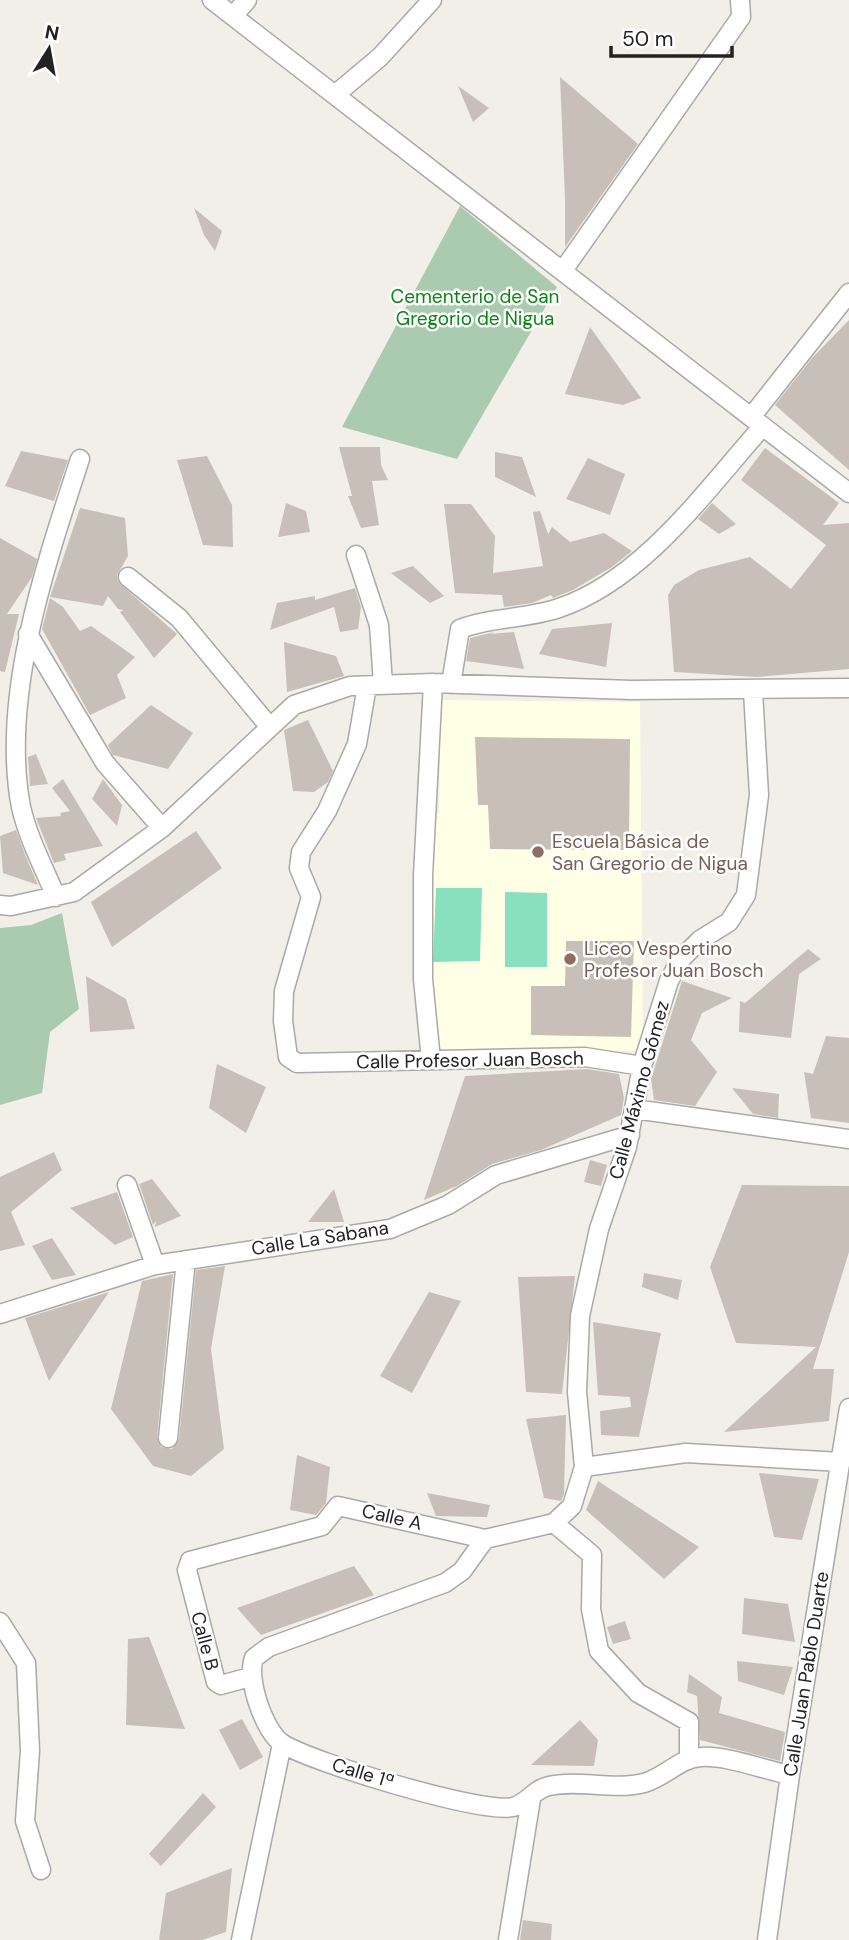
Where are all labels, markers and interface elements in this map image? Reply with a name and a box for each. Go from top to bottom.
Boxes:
north arrow [14,14,84,84]
scale bar [611,14,732,58]
text: N [43,19,61,46]
text: 50 m [622,25,673,53]
park label: Cementerio de San Gregorio de Nigua [391,284,559,331]
place label: Escuela Básica de San Gregorio de Nigua [552,829,748,876]
marker: Escuela Básica de San Gregorio de Nigua [530,844,546,860]
place label: Liceo Vespertino Profesor Juan Bosch [584,936,763,983]
marker: Liceo Vespertino Profesor Juan Bosch [562,951,578,967]
street label: Calle Máximo Gómez [603,998,675,1182]
street label: Calle Profesor Juan Bosch [356,1046,584,1074]
street label: Calle La Sabana [250,1215,390,1261]
street label: Calle A [360,1498,425,1536]
street label: Calle Juan Pablo Duarte [777,1569,835,1779]
street label: Calle B [185,1609,225,1673]
street label: Calle 1ª [329,1752,397,1794]

